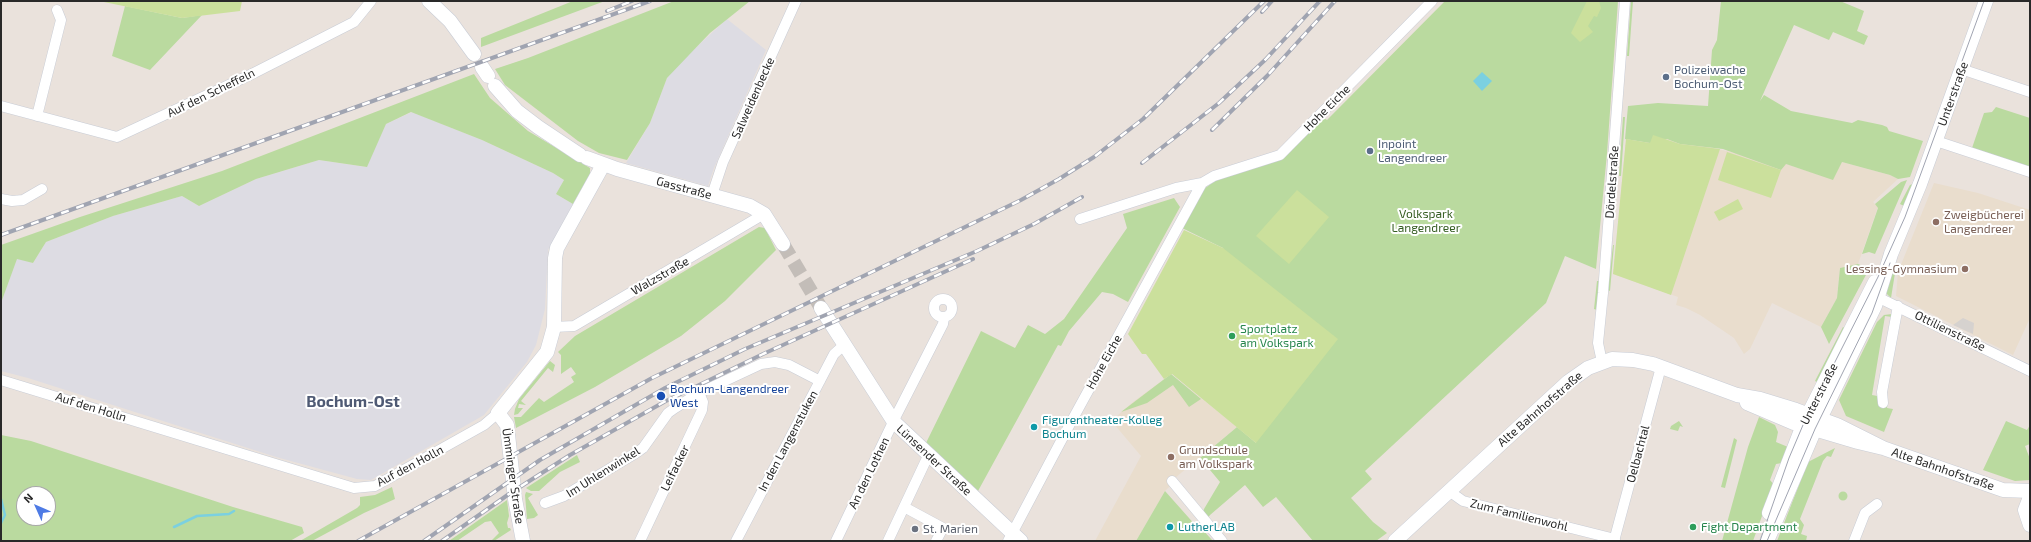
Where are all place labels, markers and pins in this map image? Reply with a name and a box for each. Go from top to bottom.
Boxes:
place label: Polizeiwache Bochum-Ost [1674,63,1746,91]
marker: Polizeiwache Bochum-Ost [1661,72,1671,82]
place label: Inpoint Langendreer [1378,137,1447,165]
marker: Inpoint Langendreer [1365,146,1375,156]
place label: Zweigbücherei Langendreer [1944,208,2024,236]
marker: Zweigbücherei Langendreer [1931,217,1941,227]
place label: Lessing-Gymnasium [1846,262,1957,276]
marker: Lessing-Gymnasium [1960,264,1970,274]
place label: Sportplatz am Volkspark [1240,322,1314,350]
marker: Sportplatz am Volkspark [1227,331,1237,341]
place label: Bochum-Langendreer West [670,382,789,410]
marker: Bochum-Langendreer West [655,390,667,402]
place label: Figurentheater-Kolleg Bochum [1042,413,1162,441]
marker: Figurentheater-Kolleg Bochum [1029,422,1039,432]
place label: Grundschule am Volkspark [1179,443,1253,471]
marker: Grundschule am Volkspark [1166,452,1176,462]
place label: LutherLAB [1178,520,1235,534]
place label: Fight Department [1701,520,1797,534]
place label: St. Marien [923,522,978,536]
marker: LutherLAB [1165,522,1175,532]
marker: Fight Department [1688,522,1698,532]
marker: St. Marien [910,524,920,534]

